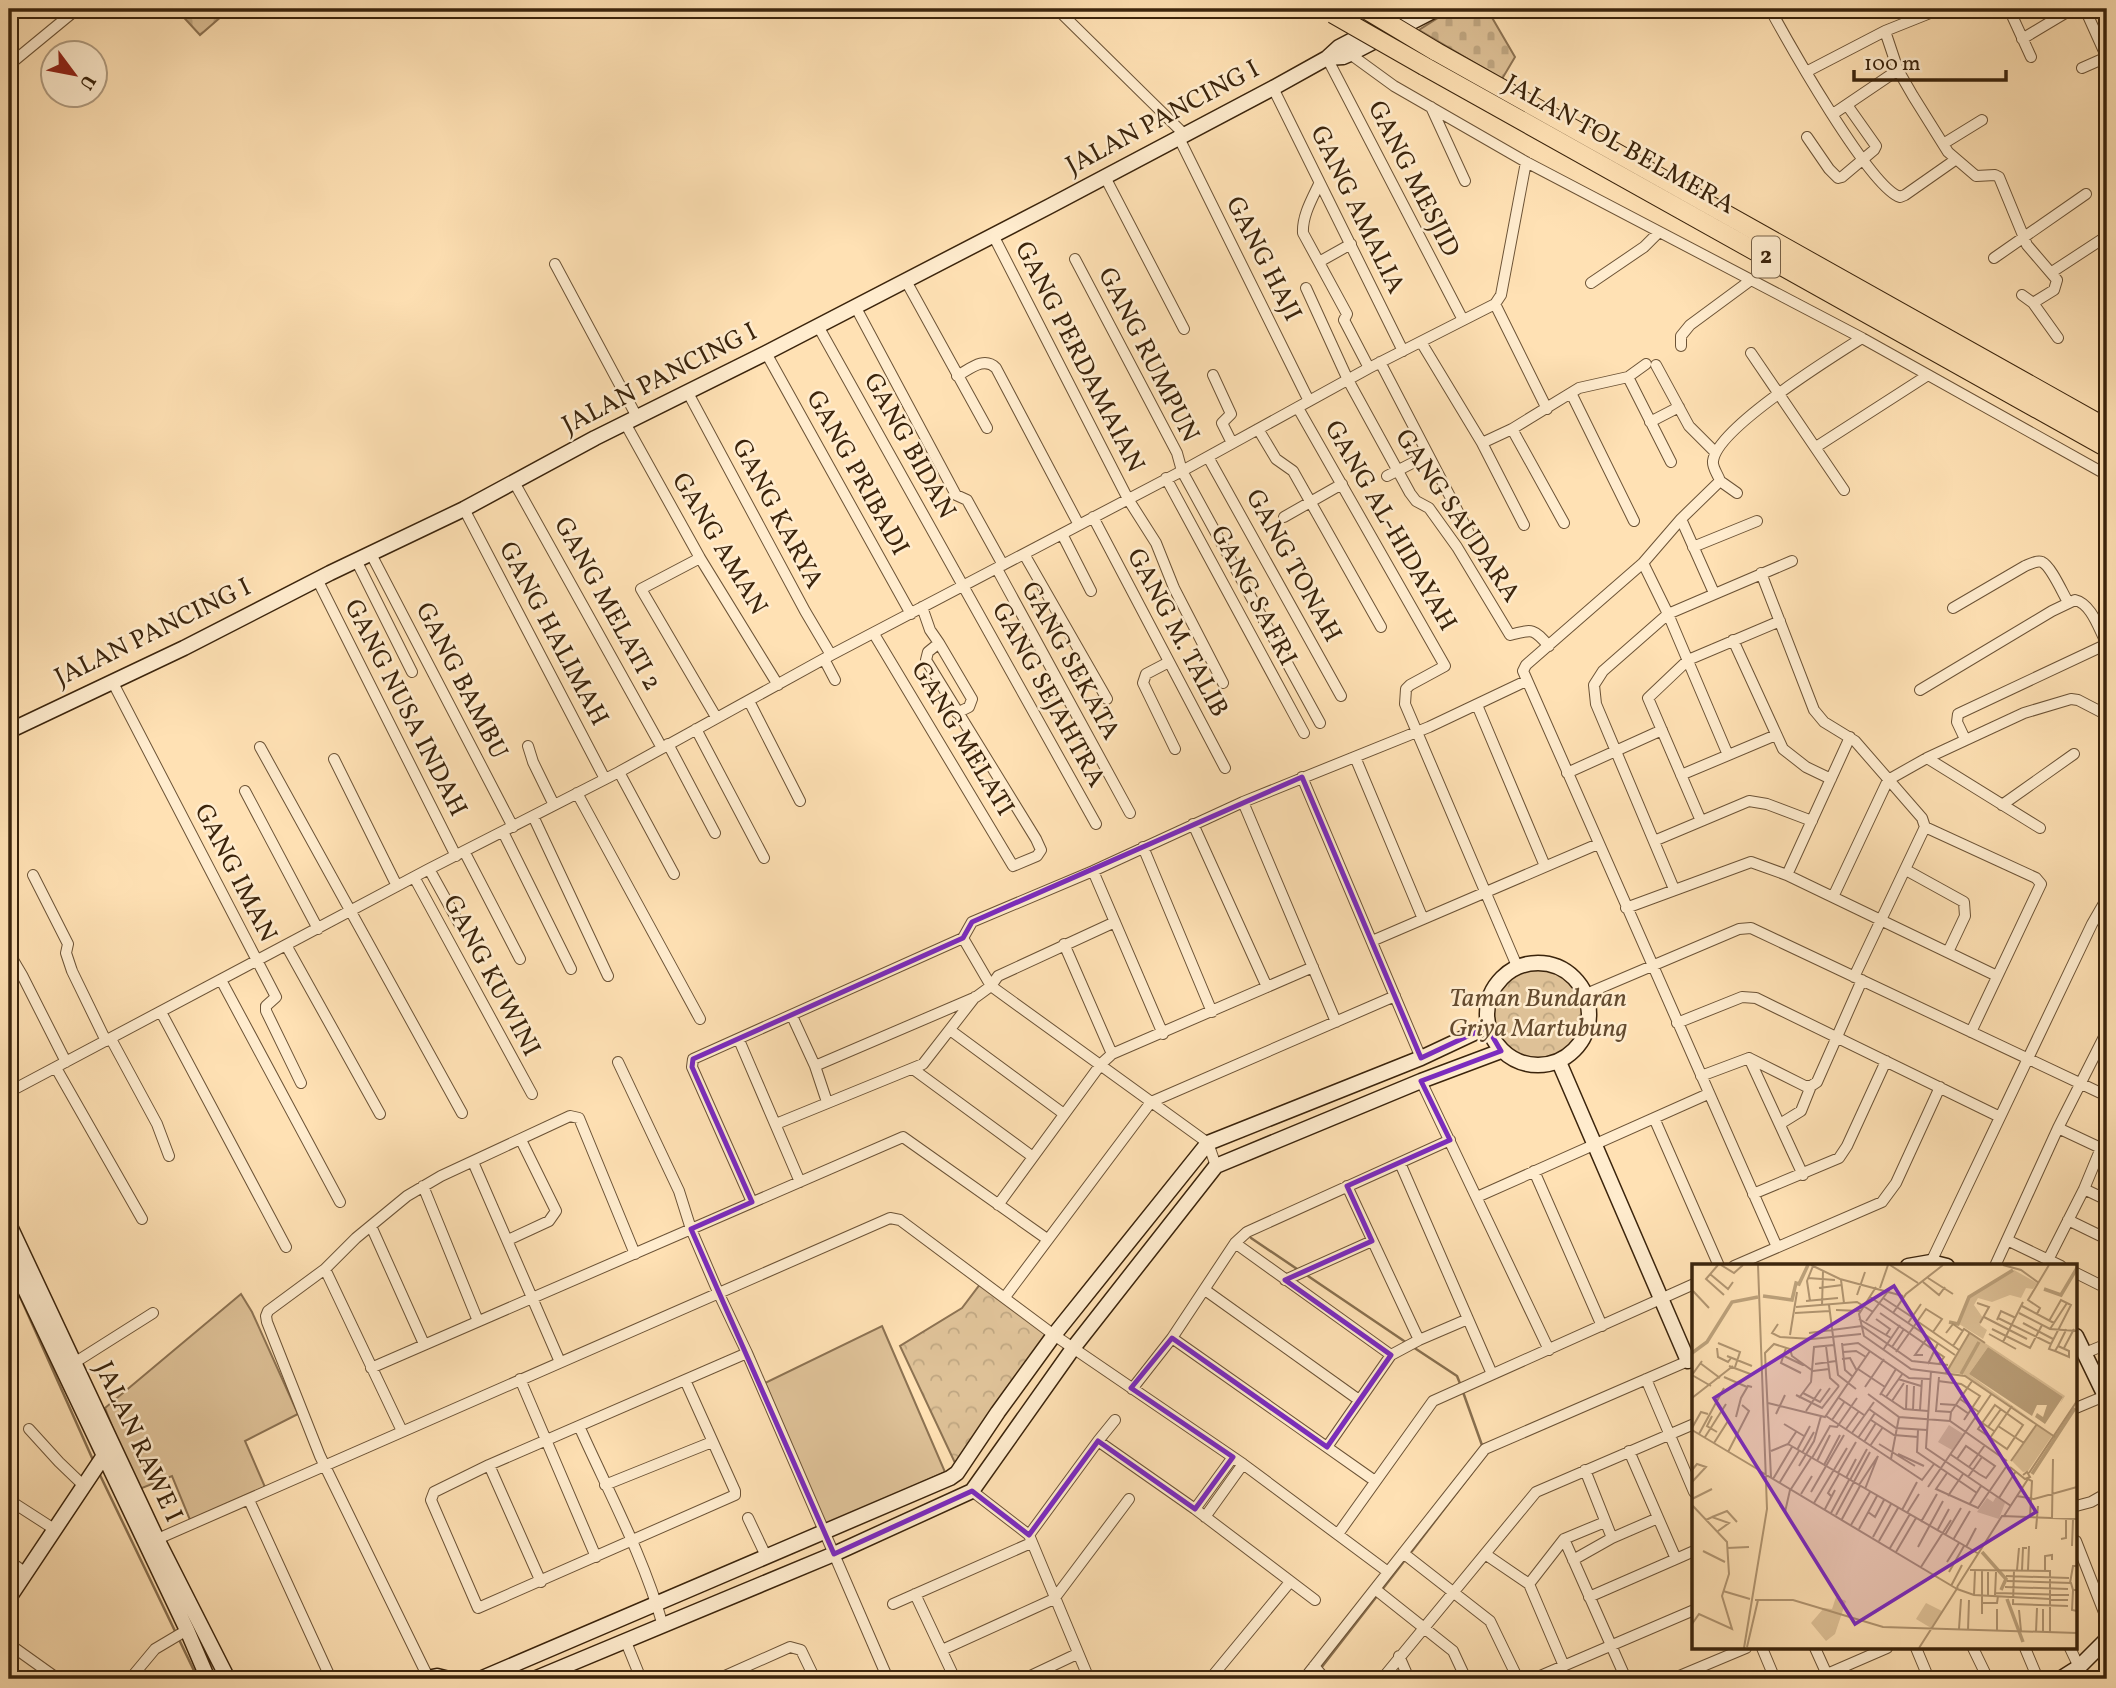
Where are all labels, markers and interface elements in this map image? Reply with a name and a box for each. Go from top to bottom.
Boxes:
north arrow [38,38,108,108]
scale bar [1854,38,2006,82]
text: 100 m [1864,50,1921,79]
street label: JALAN PANCING I [1060,52,1266,184]
street label: JALAN TOL BELMERA [1497,66,1741,224]
text: U [72,70,101,94]
street label: GANG MESJID [1358,95,1468,263]
street label: GANG AMALIA [1301,120,1413,300]
street label: GANG HAJI [1216,190,1310,328]
street label: GANG PERDAMAIAN [1005,235,1153,479]
road number: 2 [1752,236,1780,278]
street label: GANG RUMPUN [1088,262,1208,448]
street label: JALAN PANCING I [556,314,764,444]
street label: GANG BIDAN [854,367,964,525]
street label: GANG PRIBADI [797,384,917,562]
street label: GANG AL-HIDAYAH [1315,414,1465,638]
street label: GANG SAUDARA [1386,422,1528,610]
street label: GANG KARYA [722,433,832,595]
street label: GANG AMAN [662,466,776,622]
street label: GANG TONAH [1236,483,1350,649]
street label: GANG MELATI 2 [544,511,670,697]
street label: GANG SAFRI [1201,519,1305,673]
street label: GANG HALIMAH [489,536,617,732]
street label: GANG M. TALIB [1117,542,1237,724]
street label: JALAN PANCING I [49,570,257,696]
street label: GANG SEKATA [1012,575,1128,747]
street label: GANG NUSA INDAH [335,593,475,823]
street label: GANG BAMBU [406,596,516,766]
street label: GANG SEJAHTRA [982,596,1114,794]
street label: GANG MELATI [902,655,1022,823]
street label: GANG IMAN [185,798,285,948]
street label: GANG KUWINI [433,889,549,1063]
park label: Taman Bundaran Griya Martubung [1449,981,1627,1047]
inset map [1692,1264,2078,1650]
street label: JALAN RAWE I [85,1356,191,1528]

